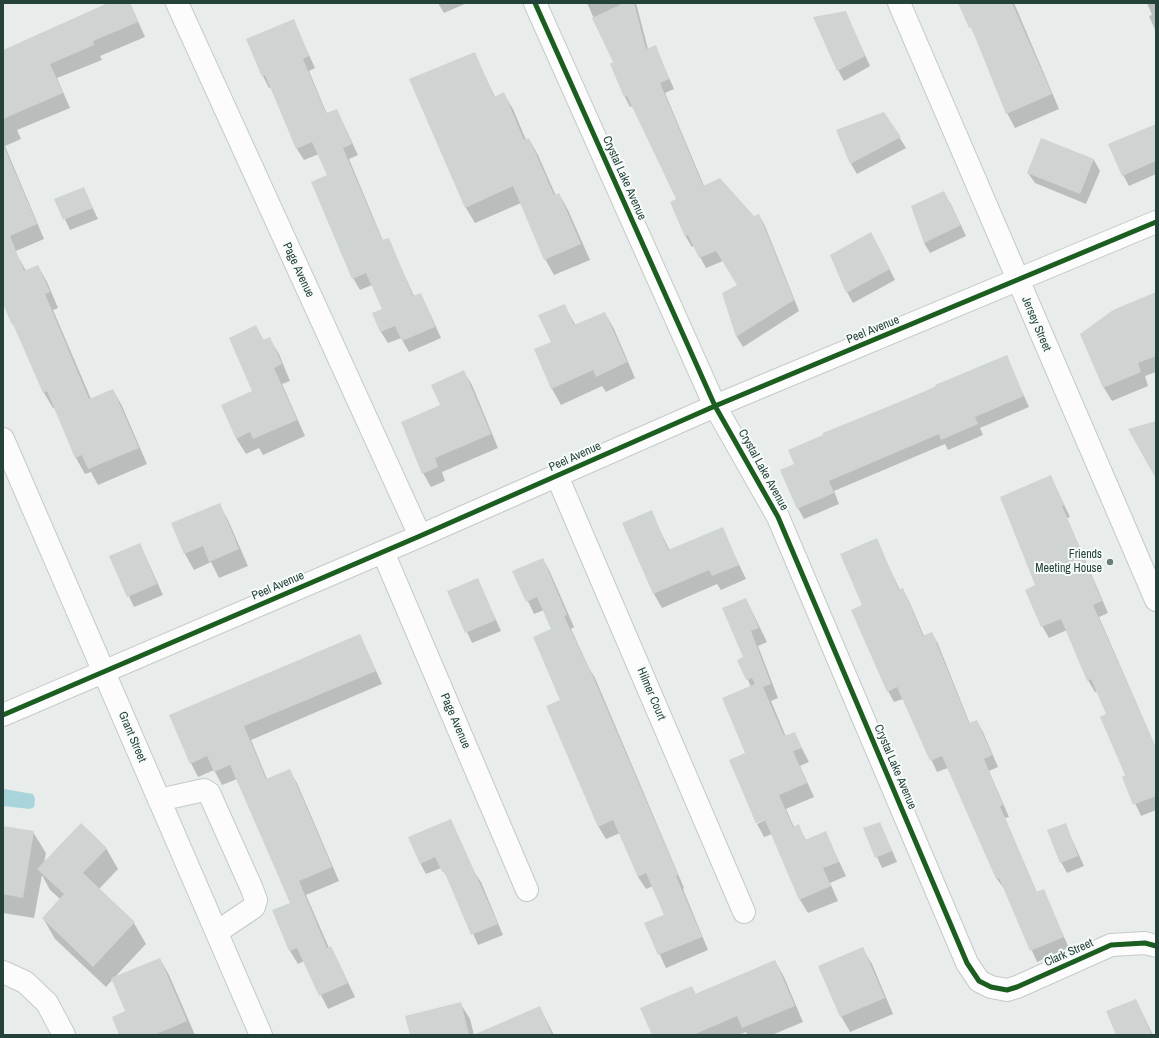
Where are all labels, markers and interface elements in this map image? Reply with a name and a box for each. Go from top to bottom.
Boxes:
street label: Crystal Lake Avenue [599,134,649,222]
street label: Page Avenue [279,240,317,300]
street label: Jersey Street [1018,295,1054,353]
street label: Peel Avenue [845,313,901,347]
street label: Crystal Lake Avenue [735,427,791,513]
street label: Peel Avenue [547,439,603,475]
place label: Friends Meeting House [1035,548,1102,576]
marker: Friends Meeting House [1105,557,1115,567]
street label: Peel Avenue [250,569,306,603]
street label: Hilmer Court [633,666,669,722]
street label: Page Avenue [437,691,473,751]
street label: Grant Street [115,710,149,764]
street label: Crystal Lake Avenue [871,722,919,812]
street label: Clark Street [1042,936,1096,970]

